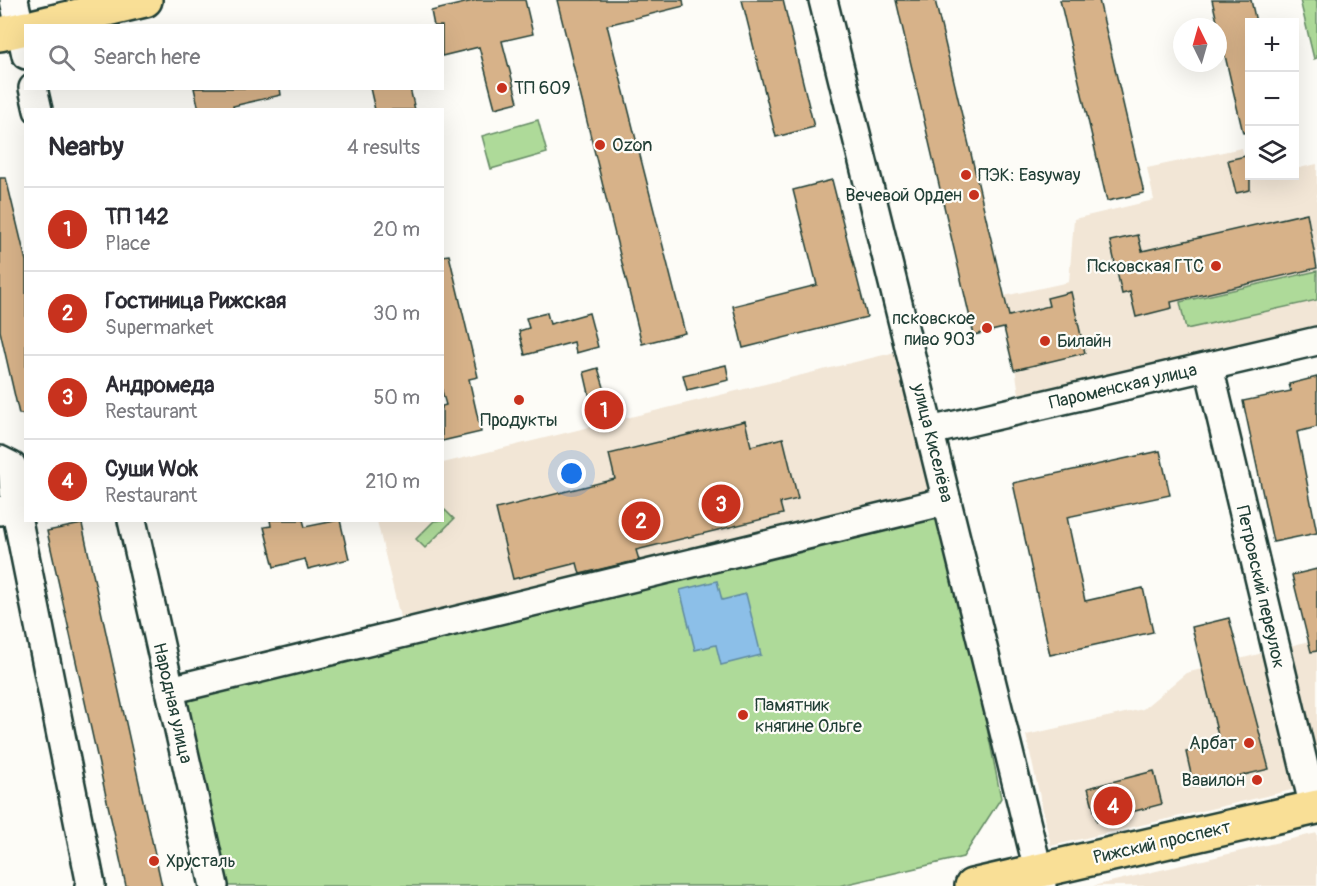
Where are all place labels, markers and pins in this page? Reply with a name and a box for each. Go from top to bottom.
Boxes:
place label: ТП 609 [514,77,571,100]
marker: ТП 609 [495,81,509,95]
place label: Ozon [612,134,652,157]
marker: Ozon [593,138,607,152]
place label: ПЭК: Easyway [978,164,1081,187]
marker: ПЭК: Easyway [959,168,973,182]
place label: Вечевой Орден [845,184,962,207]
marker: Вечевой Орден [967,188,981,202]
place label: Псковская ГТС [1087,255,1204,278]
marker: Псковская ГТС [1209,259,1223,273]
place label: псковское пиво 903 [892,307,975,351]
marker: псковское пиво 903 [980,321,994,335]
place label: Билайн [1057,330,1111,353]
marker: Билайн [1038,334,1052,348]
pin: 1 [584,388,624,432]
marker: Продукты [512,393,526,407]
place label: Продукты [480,409,558,432]
pin: 3 [702,482,740,526]
pin: 2 [622,498,660,544]
place label: Памятник княгине Ольге [755,694,862,738]
marker: Памятник княгине Ольге [736,708,750,722]
place label: Арбат [1189,732,1237,755]
marker: Арбат [1242,736,1256,750]
place label: Вавилон [1181,769,1245,792]
marker: Вавилон [1250,773,1264,787]
pin: 4 [1094,784,1132,828]
place label: Хрусталь [166,850,236,873]
marker: Хрусталь [147,854,161,868]

